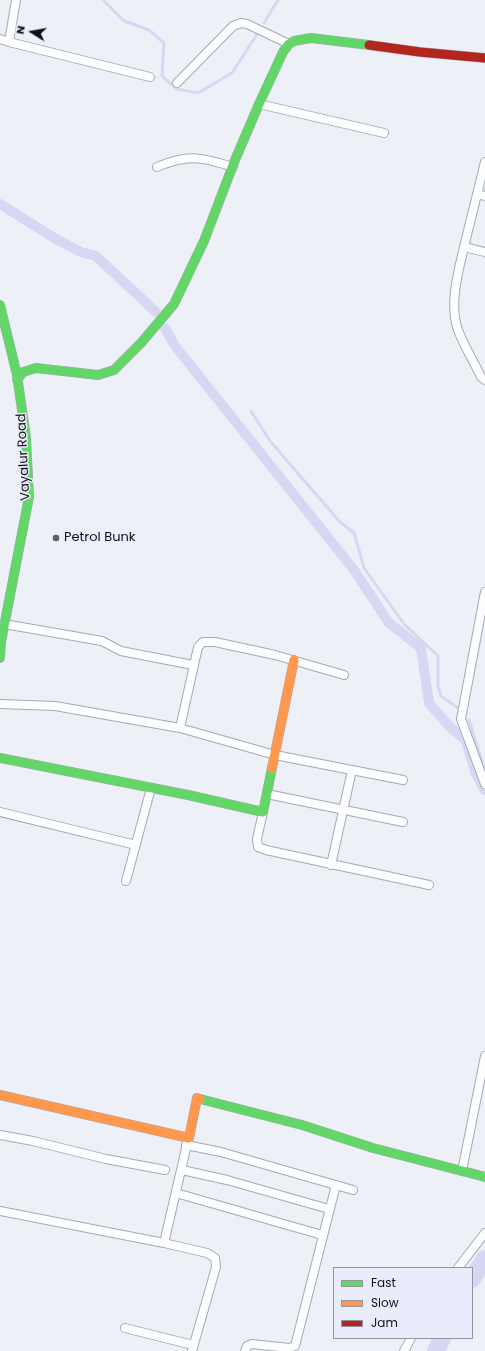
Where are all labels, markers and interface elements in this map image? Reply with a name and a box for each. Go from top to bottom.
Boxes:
north arrow [12,12,52,52]
text: N [12,24,29,35]
street label: Vayalur Road [14,413,34,501]
place label: Petrol Bunk [64,530,135,546]
marker: Petrol Bunk [51,533,61,543]
legend [333,1267,473,1339]
text: Fast [371,1274,396,1291]
text: Slow [371,1294,399,1311]
text: Jam [371,1314,398,1331]

